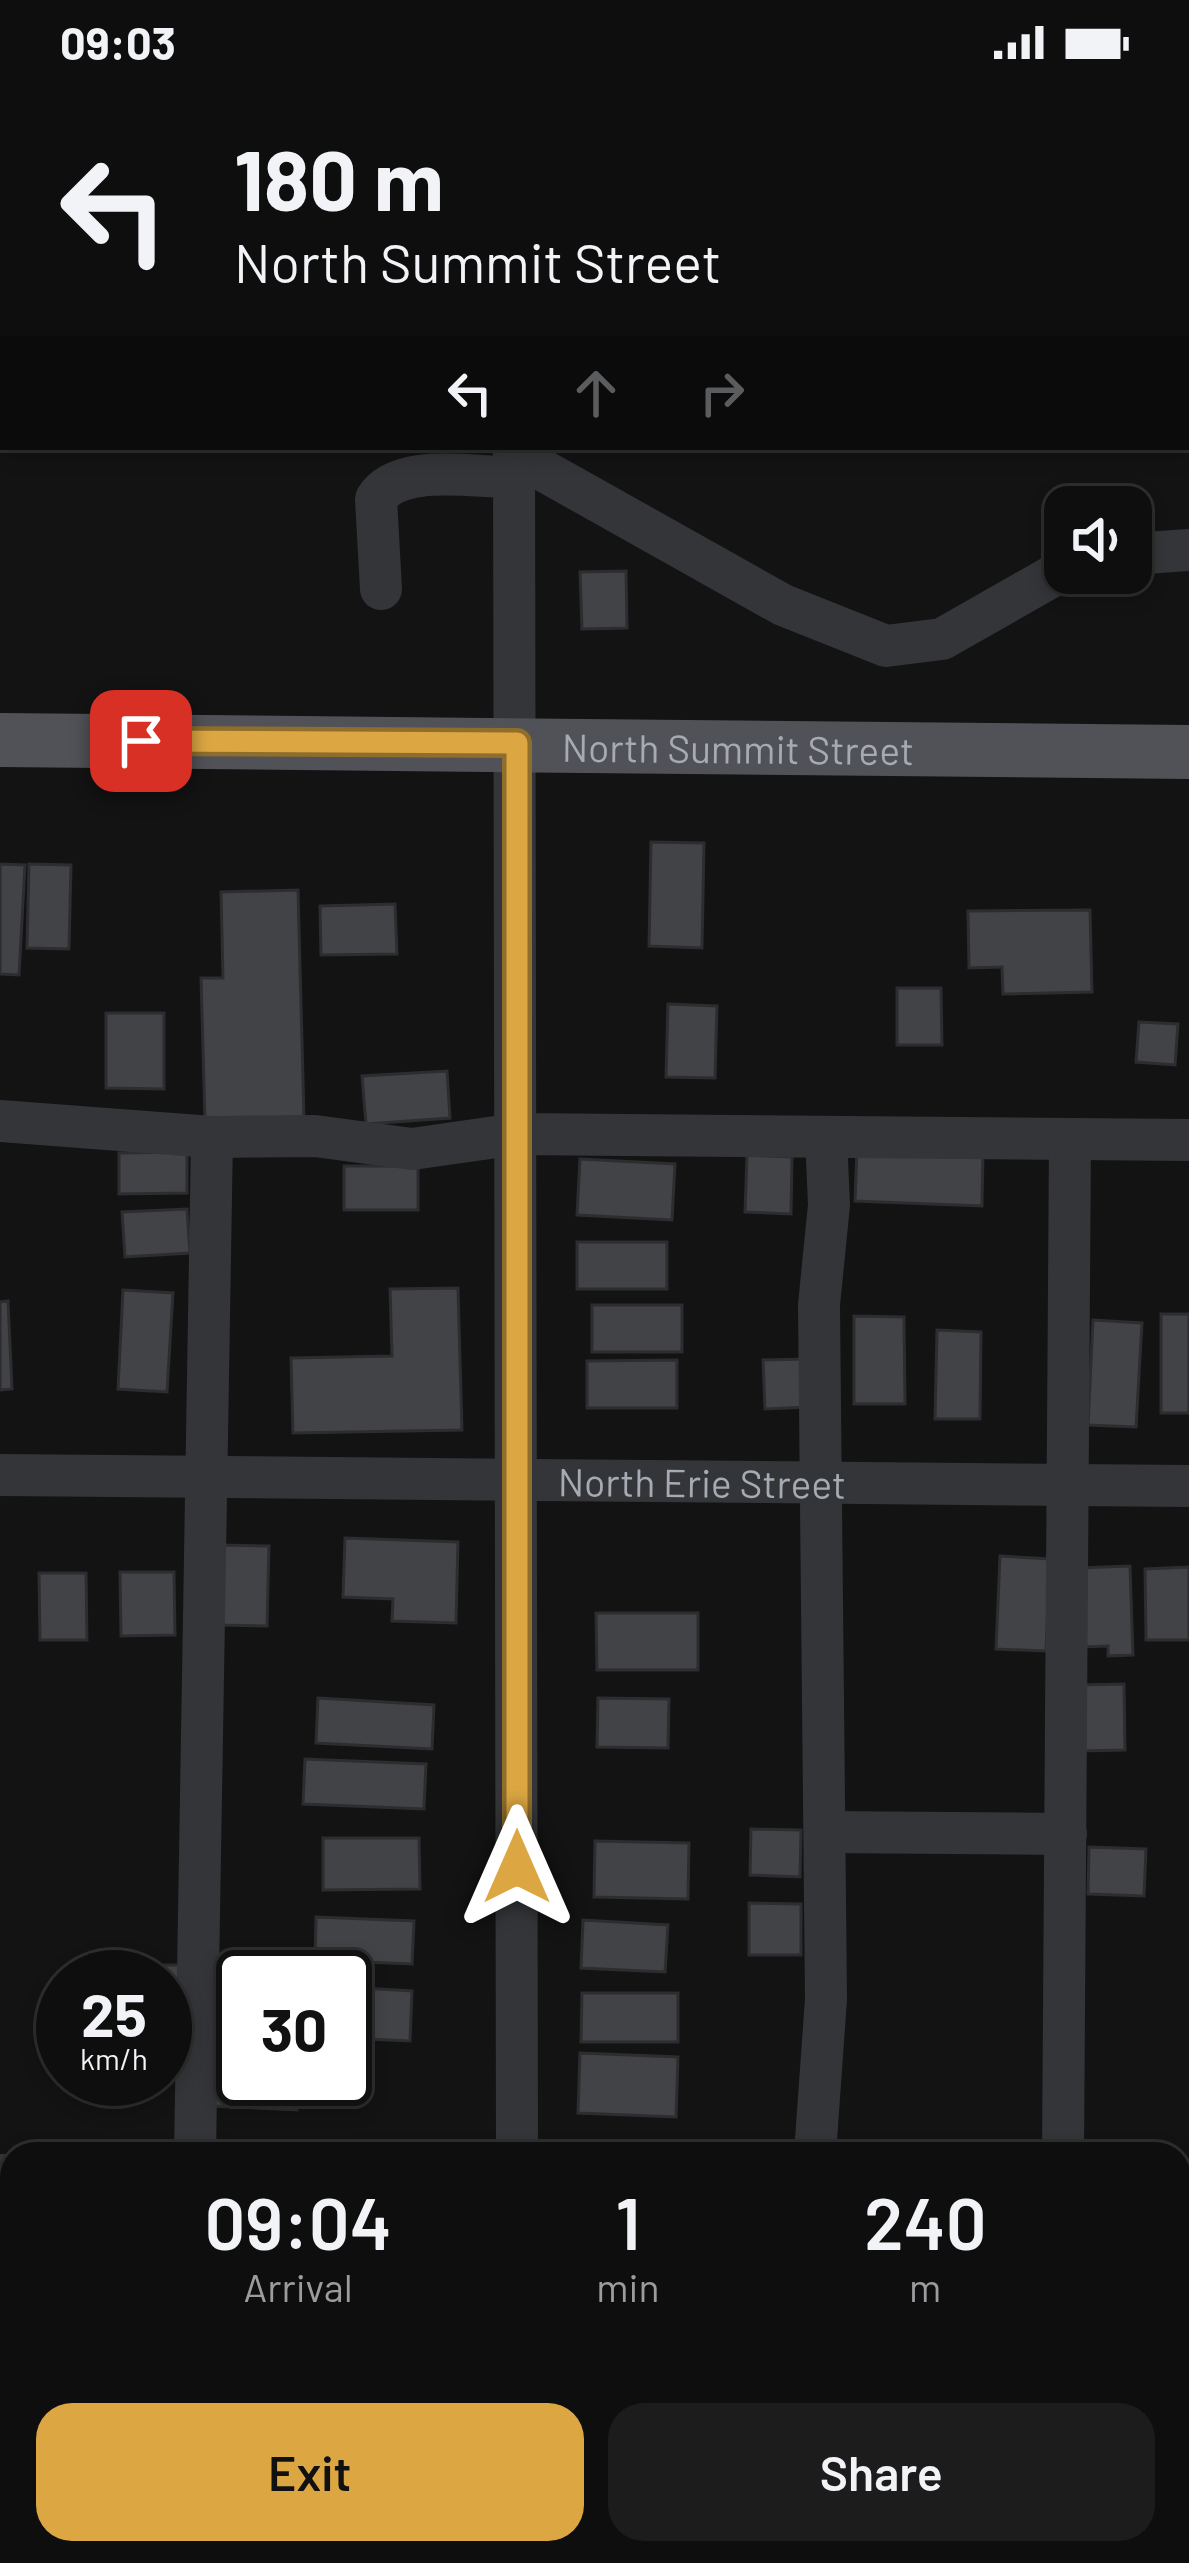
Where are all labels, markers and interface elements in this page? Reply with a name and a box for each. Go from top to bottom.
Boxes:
text: 09:03 [60,15,176,69]
text: 180 m [234,127,444,228]
icon: left [36,132,192,288]
text: North Summit Street [234,229,721,294]
icon: left [437,360,503,426]
icon: ahead [563,360,629,426]
icon: right [689,360,755,426]
map controls [1044,486,1152,594]
button: sound [1044,486,1152,594]
pin [90,690,192,792]
icon: arrive [108,708,174,774]
street label: North Summit Street [562,722,914,773]
street label: North Erie Street [558,1457,846,1506]
position arrow [454,1804,580,1930]
speed limit sign: 30 [216,1950,372,2106]
text: 25 [81,1977,147,2049]
text: km/h [80,2040,148,2076]
text: 09:04 [204,2178,392,2264]
text: 1 [615,2178,641,2264]
text: 240 [864,2178,987,2264]
text: Arrival [244,2263,353,2310]
text: min [596,2263,659,2310]
text: m [909,2263,941,2310]
button: Exit [36,2403,584,2541]
button: Share [608,2403,1155,2541]

